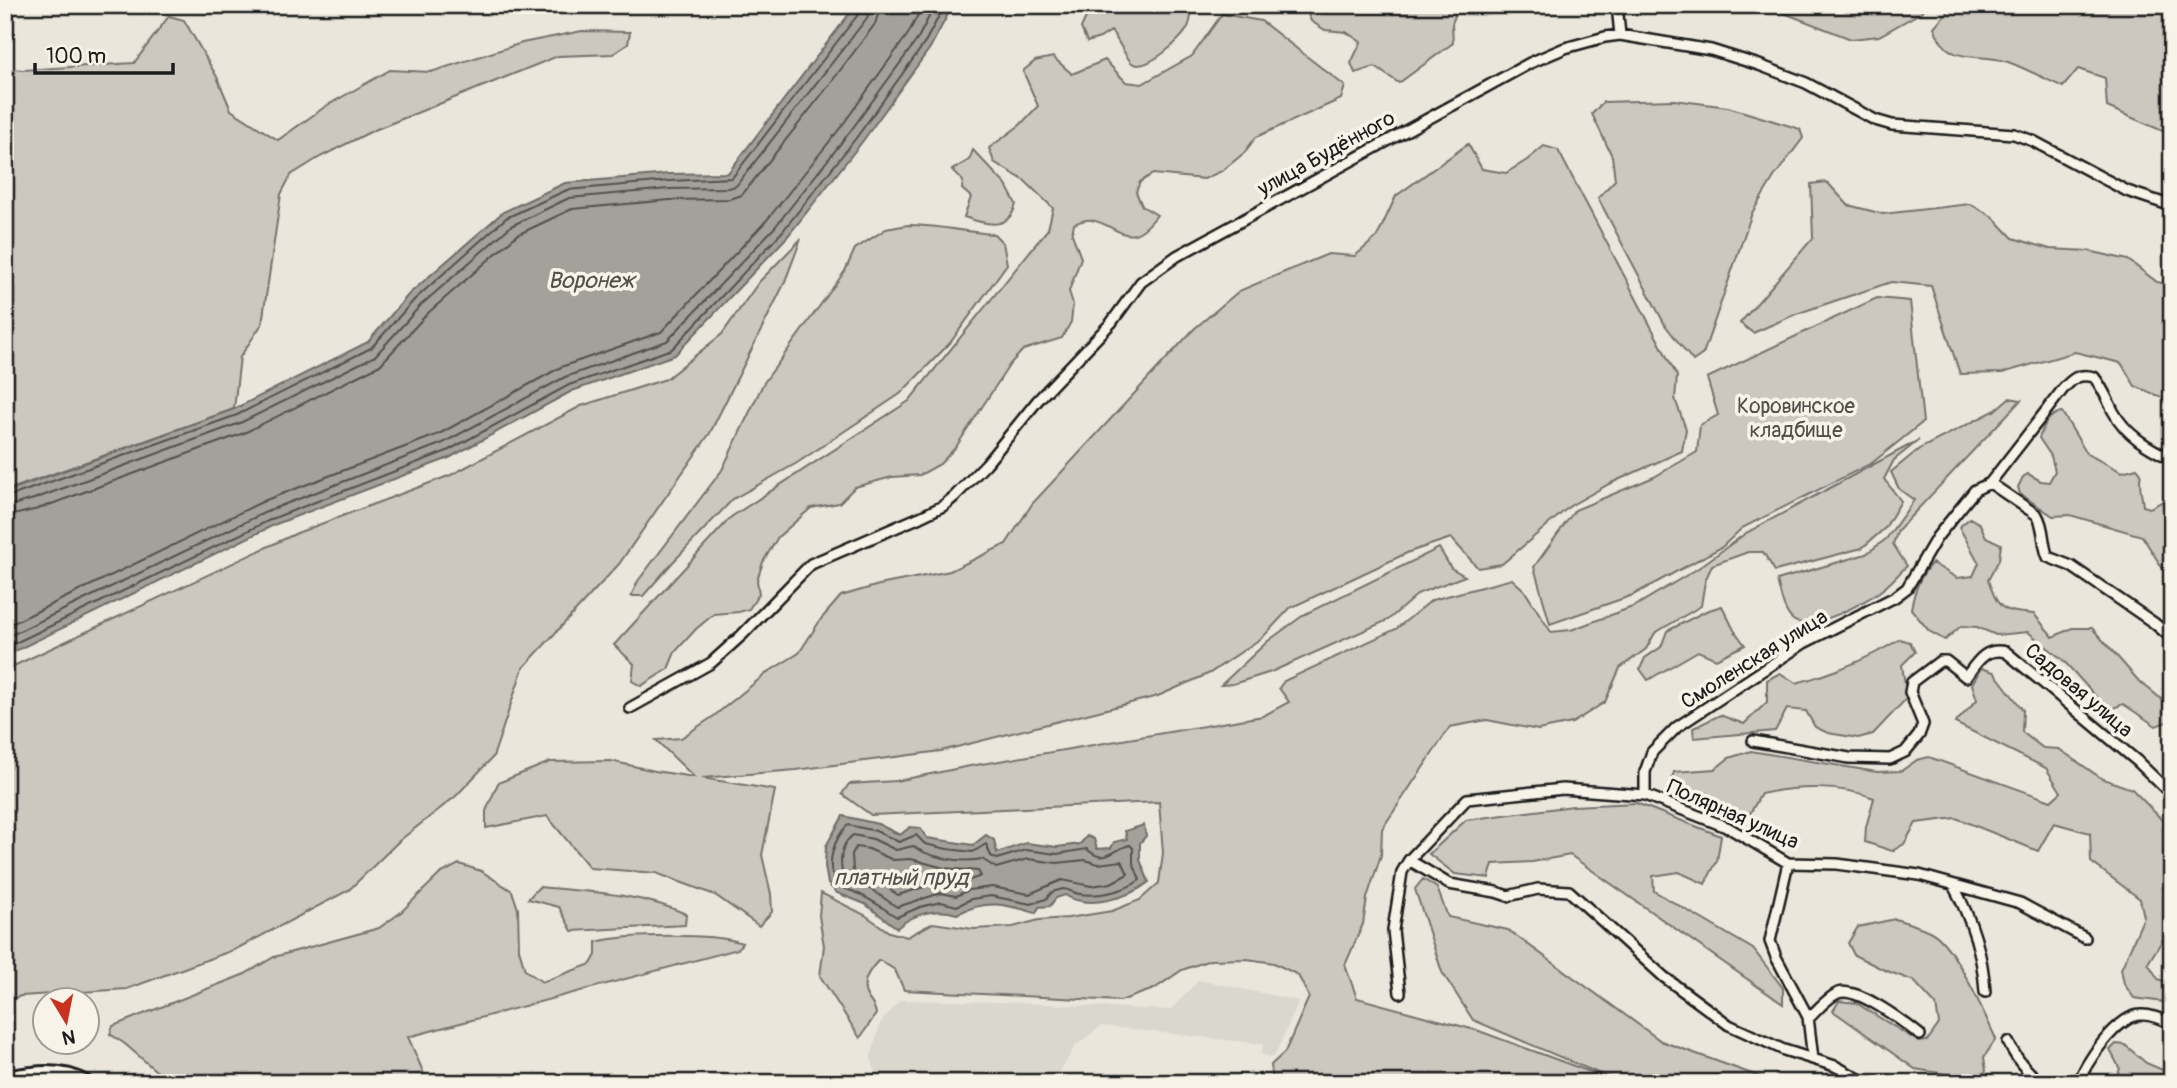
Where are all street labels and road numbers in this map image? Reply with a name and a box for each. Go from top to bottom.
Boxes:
street label: улица Будённого [1252,105,1400,203]
street label: Смоленская улица [1676,603,1833,715]
street label: Садовая улица [2019,637,2138,744]
street label: Полярная улица [1663,773,1803,856]

